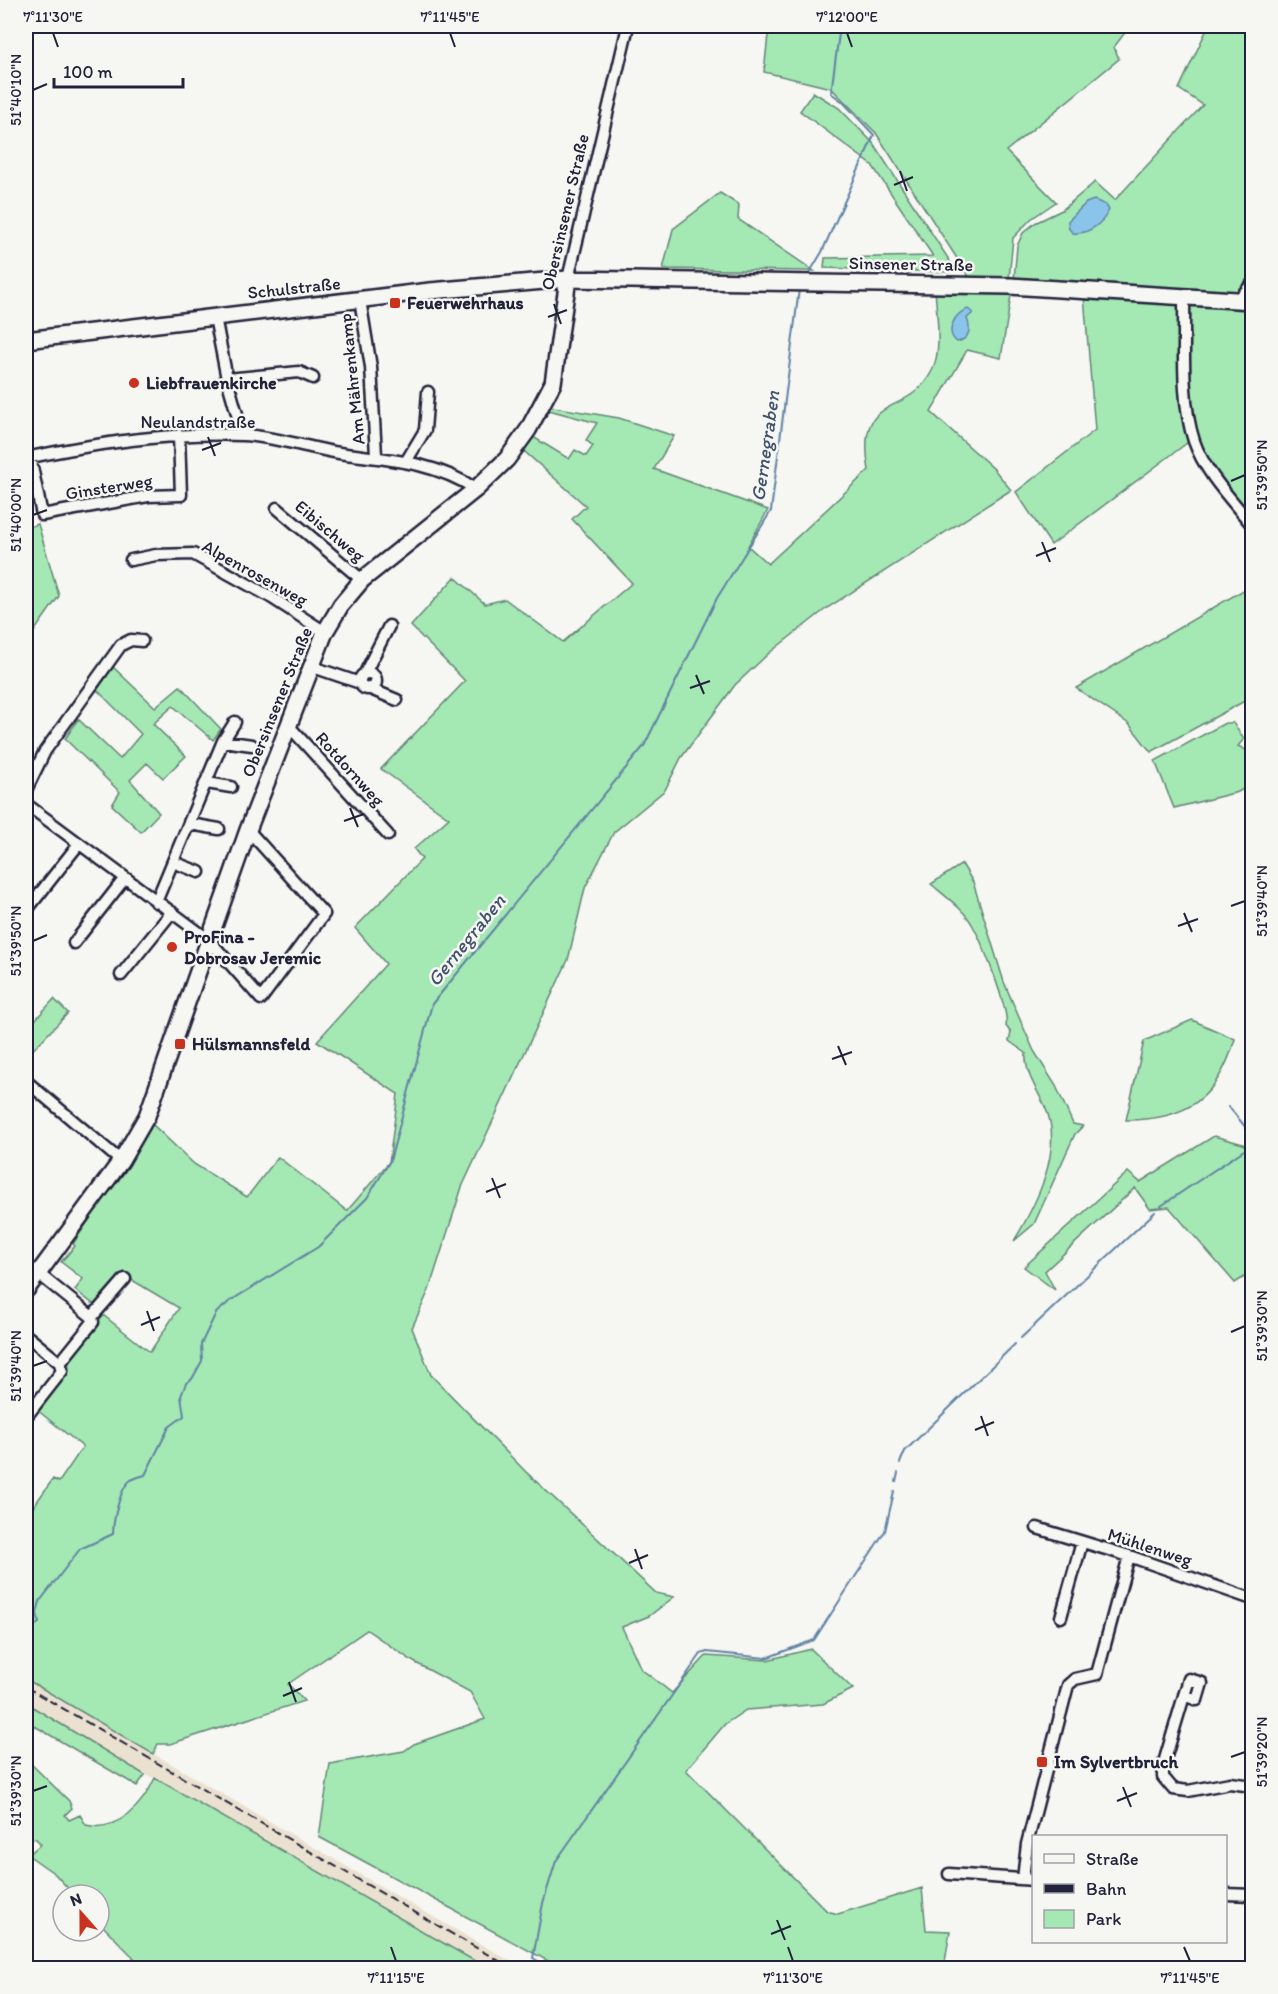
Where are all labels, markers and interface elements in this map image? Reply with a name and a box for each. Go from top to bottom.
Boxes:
text: 7°11'30"E [23,8,83,26]
text: 7°11'45"E [420,8,480,26]
text: 7°12'00"E [816,8,878,26]
scale bar [54,51,183,89]
text: 51°40'10"N [7,54,25,126]
text: 100 m [63,61,113,83]
street label: Obersinsener Straße [536,132,594,292]
street label: Sinsener Straße [849,252,973,276]
street label: Schulstraße [246,272,342,304]
place label: Feuerwehrhaus [407,292,524,314]
marker: Feuerwehrhaus [388,296,402,310]
street label: Am Mährenkamp [334,312,370,446]
place label: Liebfrauenkirche [146,372,277,394]
marker: Liebfrauenkirche [127,376,141,390]
water label: Gernegraben [745,389,785,503]
street label: Neulandstraße [140,411,256,433]
text: 51°39'50"N [1253,440,1271,510]
street label: Ginsterweg [64,469,155,505]
text: 51°40'00"N [7,478,25,552]
street label: Eibischweg [290,495,370,567]
street label: Alpenrosenweg [198,535,312,612]
street label: Obersinsener Straße [237,624,317,780]
street label: Rotdornweg [311,727,390,811]
text: 51°39'40"N [1253,865,1271,937]
water label: Gernegraben [422,889,511,991]
text: 51°39'50"N [7,906,25,976]
place label: ProFina - Dobrosav Jeremic [184,926,322,969]
marker: ProFina - Dobrosav Jeremic [165,940,179,954]
place label: Hülsmannsfeld [192,1033,310,1055]
marker: Hülsmannsfeld [173,1037,187,1051]
text: 51°39'30"N [1253,1290,1271,1362]
text: 51°39'40"N [7,1330,25,1402]
street label: Mühlenweg [1105,1523,1196,1571]
text: 51°39'20"N [1253,1717,1271,1787]
place label: Im Sylvertbruch [1054,1751,1178,1773]
text: 51°39'30"N [7,1755,25,1827]
marker: Im Sylvertbruch [1035,1755,1049,1769]
legend [1032,1835,1227,1943]
text: Straße [1086,1848,1139,1870]
text: Bahn [1086,1878,1127,1900]
north arrow [51,1883,111,1943]
text: N [67,1889,84,1910]
text: Park [1086,1908,1121,1930]
text: 7°11'15"E [367,1969,425,1987]
text: 7°11'30"E [763,1969,823,1987]
text: 7°11'45"E [1160,1969,1220,1987]

